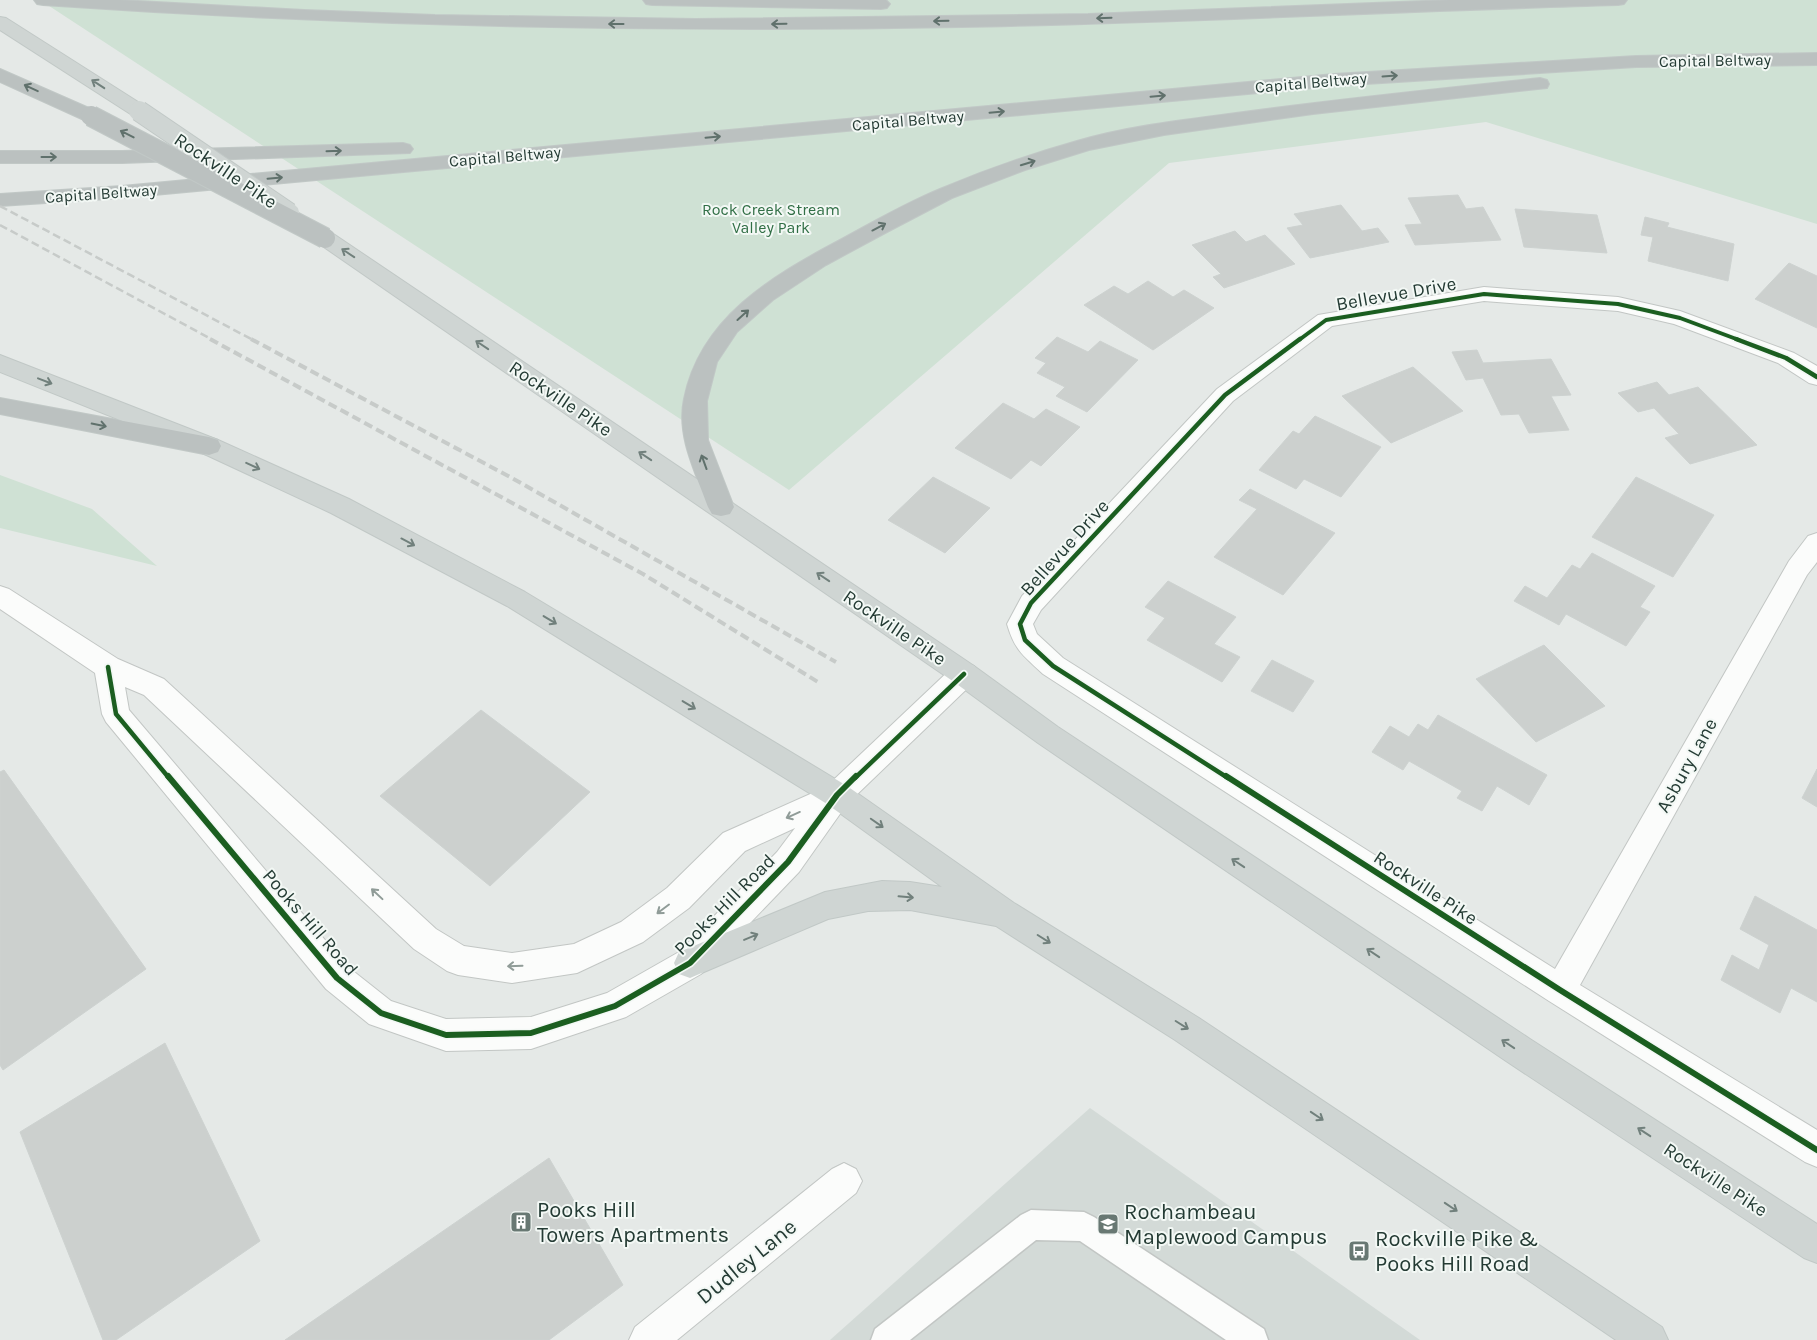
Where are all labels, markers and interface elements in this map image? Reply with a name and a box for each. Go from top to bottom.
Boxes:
one-way arrow [1096,14,1112,23]
one-way arrow [934,16,950,26]
one-way arrow [609,19,625,29]
one-way arrow [771,19,788,29]
street label: Capital Beltway [1659,50,1772,71]
street label: Capital Beltway [1254,68,1368,97]
one-way arrow [1382,71,1398,80]
one-way arrow [91,79,105,90]
one-way arrow [24,83,39,92]
one-way arrow [1150,92,1166,101]
street label: Capital Beltway [851,106,965,135]
one-way arrow [988,107,1004,116]
street label: Rockville Pike [170,128,281,213]
one-way arrow [120,129,135,138]
one-way arrow [704,132,720,142]
street label: Capital Beltway [448,142,562,171]
one-way arrow [325,146,341,155]
one-way arrow [40,152,56,162]
one-way arrow [1019,157,1035,167]
one-way arrow [267,173,283,182]
street label: Capital Beltway [44,180,158,207]
park label: Rock Creek Stream Valley Park [702,200,840,237]
one-way arrow [871,222,886,232]
one-way arrow [341,248,355,258]
street label: Bellevue Drive [1334,273,1458,315]
one-way arrow [736,309,749,321]
one-way arrow [475,340,489,350]
street label: Rockville Pike [505,356,616,441]
one-way arrow [37,377,53,386]
one-way arrow [91,421,107,430]
one-way arrow [638,451,652,461]
one-way arrow [699,455,708,470]
one-way arrow [245,462,260,471]
street label: Bellevue Drive [1016,495,1114,600]
one-way arrow [400,538,415,547]
one-way arrow [816,572,830,582]
street label: Rockville Pike [839,585,950,670]
one-way arrow [543,616,557,626]
one-way arrow [682,699,696,710]
street label: Asbury Lane [1652,714,1722,816]
one-way arrow [786,811,801,820]
one-way arrow [870,818,884,828]
street label: Rockville Pike [1369,846,1481,930]
street label: Pooks Hill Road [670,850,780,960]
one-way arrow [1231,858,1245,868]
street label: Pooks Hill Road [258,865,362,980]
one-way arrow [370,888,383,900]
one-way arrow [898,892,914,902]
one-way arrow [656,904,670,914]
one-way arrow [743,932,758,942]
one-way arrow [1037,935,1051,945]
one-way arrow [1366,948,1380,958]
one-way arrow [507,962,523,971]
one-way arrow [1174,1021,1188,1031]
one-way arrow [1501,1038,1515,1049]
one-way arrow [1309,1111,1323,1121]
one-way arrow [1638,1127,1652,1137]
street label: Rockville Pike [1659,1138,1771,1222]
place label: Pooks Hill Towers Apartments [537,1197,729,1248]
place label: Rochambeau Maplewood Campus [1124,1199,1327,1250]
one-way arrow [1444,1202,1458,1212]
building icon: Pooks Hill Towers Apartments [509,1210,533,1234]
school or university icon: Rochambeau Maplewood Campus [1096,1212,1120,1236]
street label: Dudley Lane [692,1214,802,1310]
place label: Rockville Pike & Pooks Hill Road [1375,1226,1538,1277]
bus stop icon: Rockville Pike & Pooks Hill Road [1347,1239,1371,1263]

